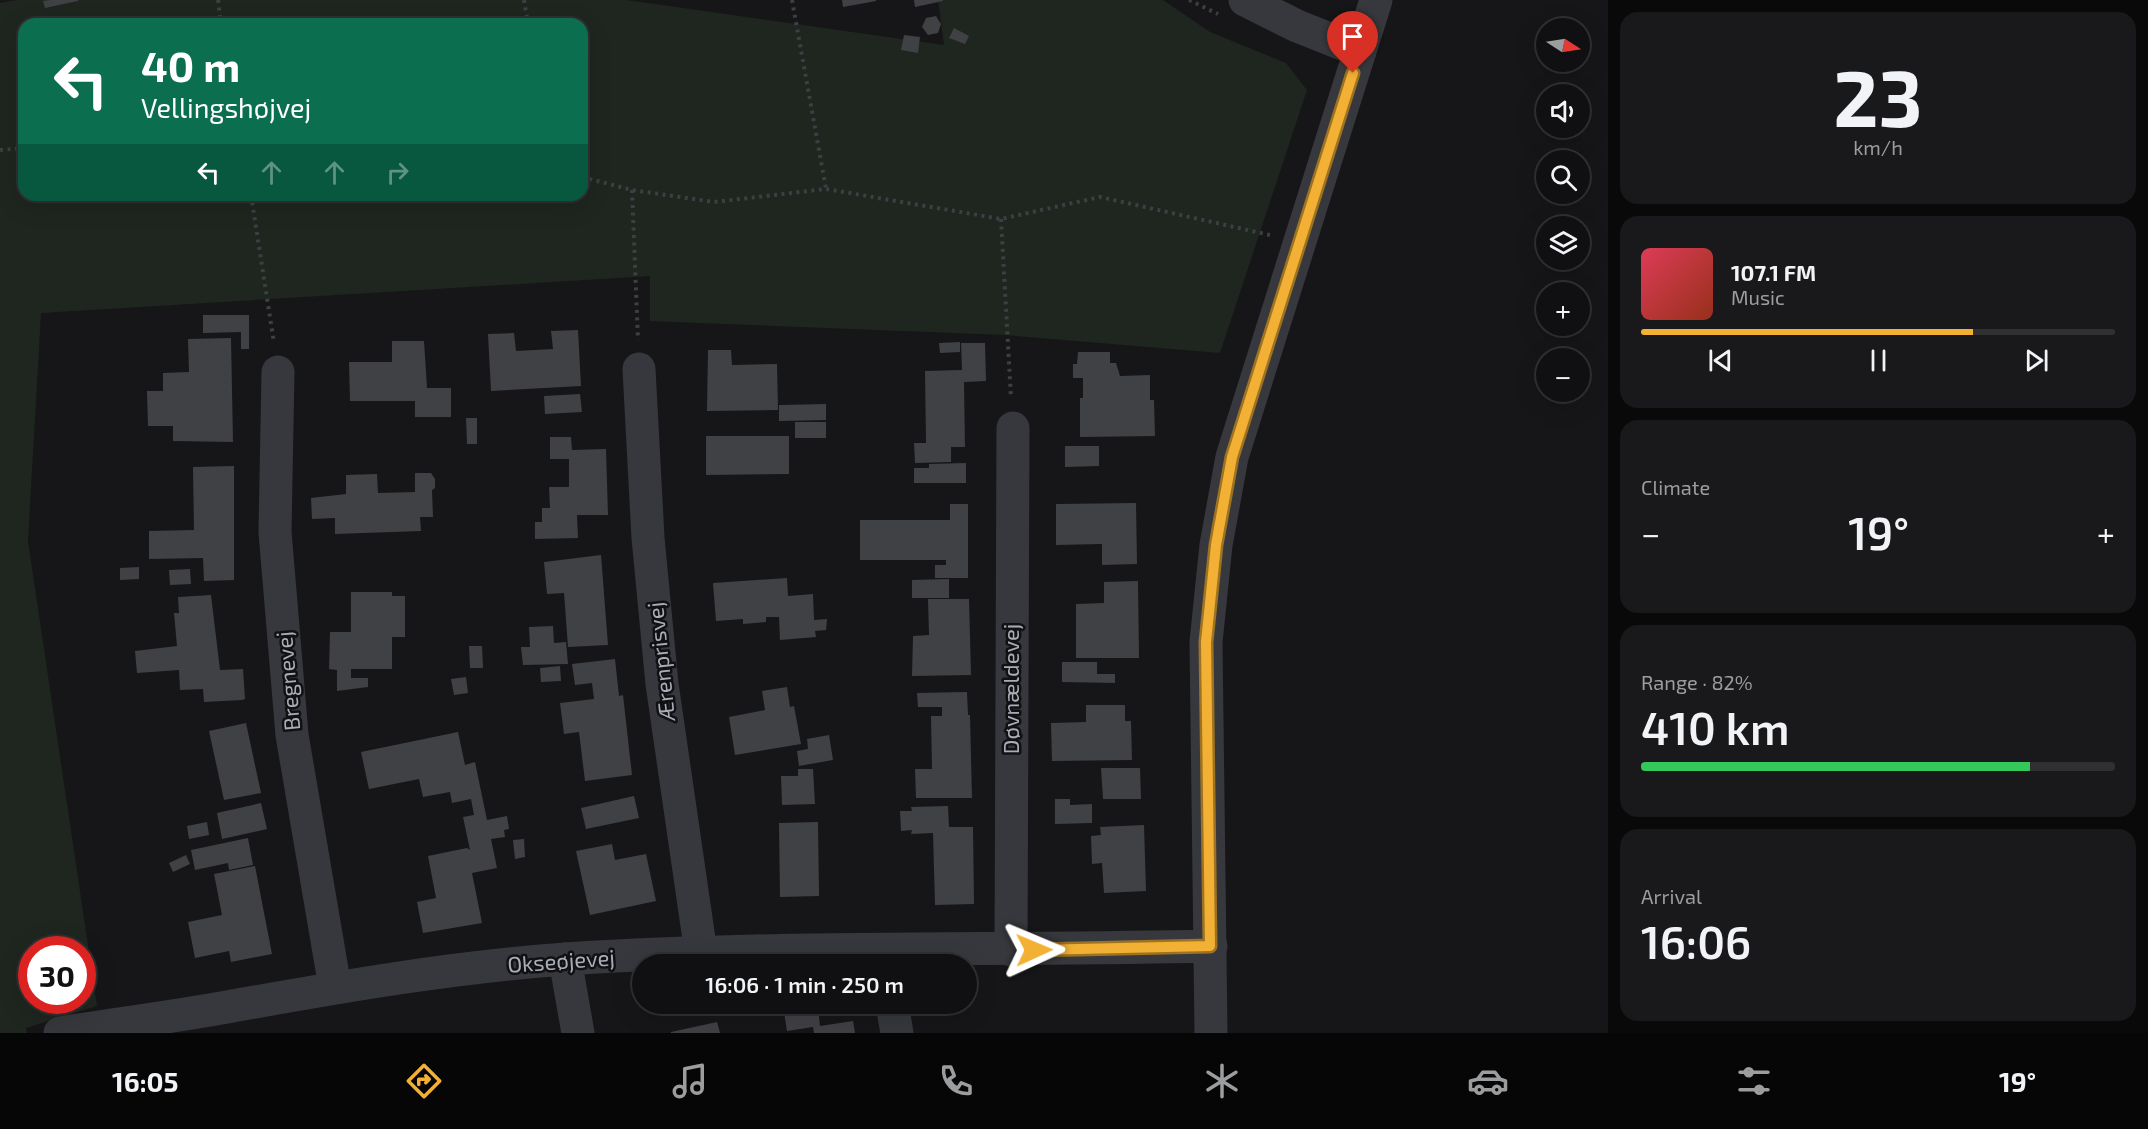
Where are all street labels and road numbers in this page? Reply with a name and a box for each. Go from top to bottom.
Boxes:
street label: Ærenprisvej [641,601,680,724]
street label: Døvnældevej [997,624,1024,754]
street label: Bregnevej [270,630,305,732]
street label: Okseøjevej [506,943,616,978]

